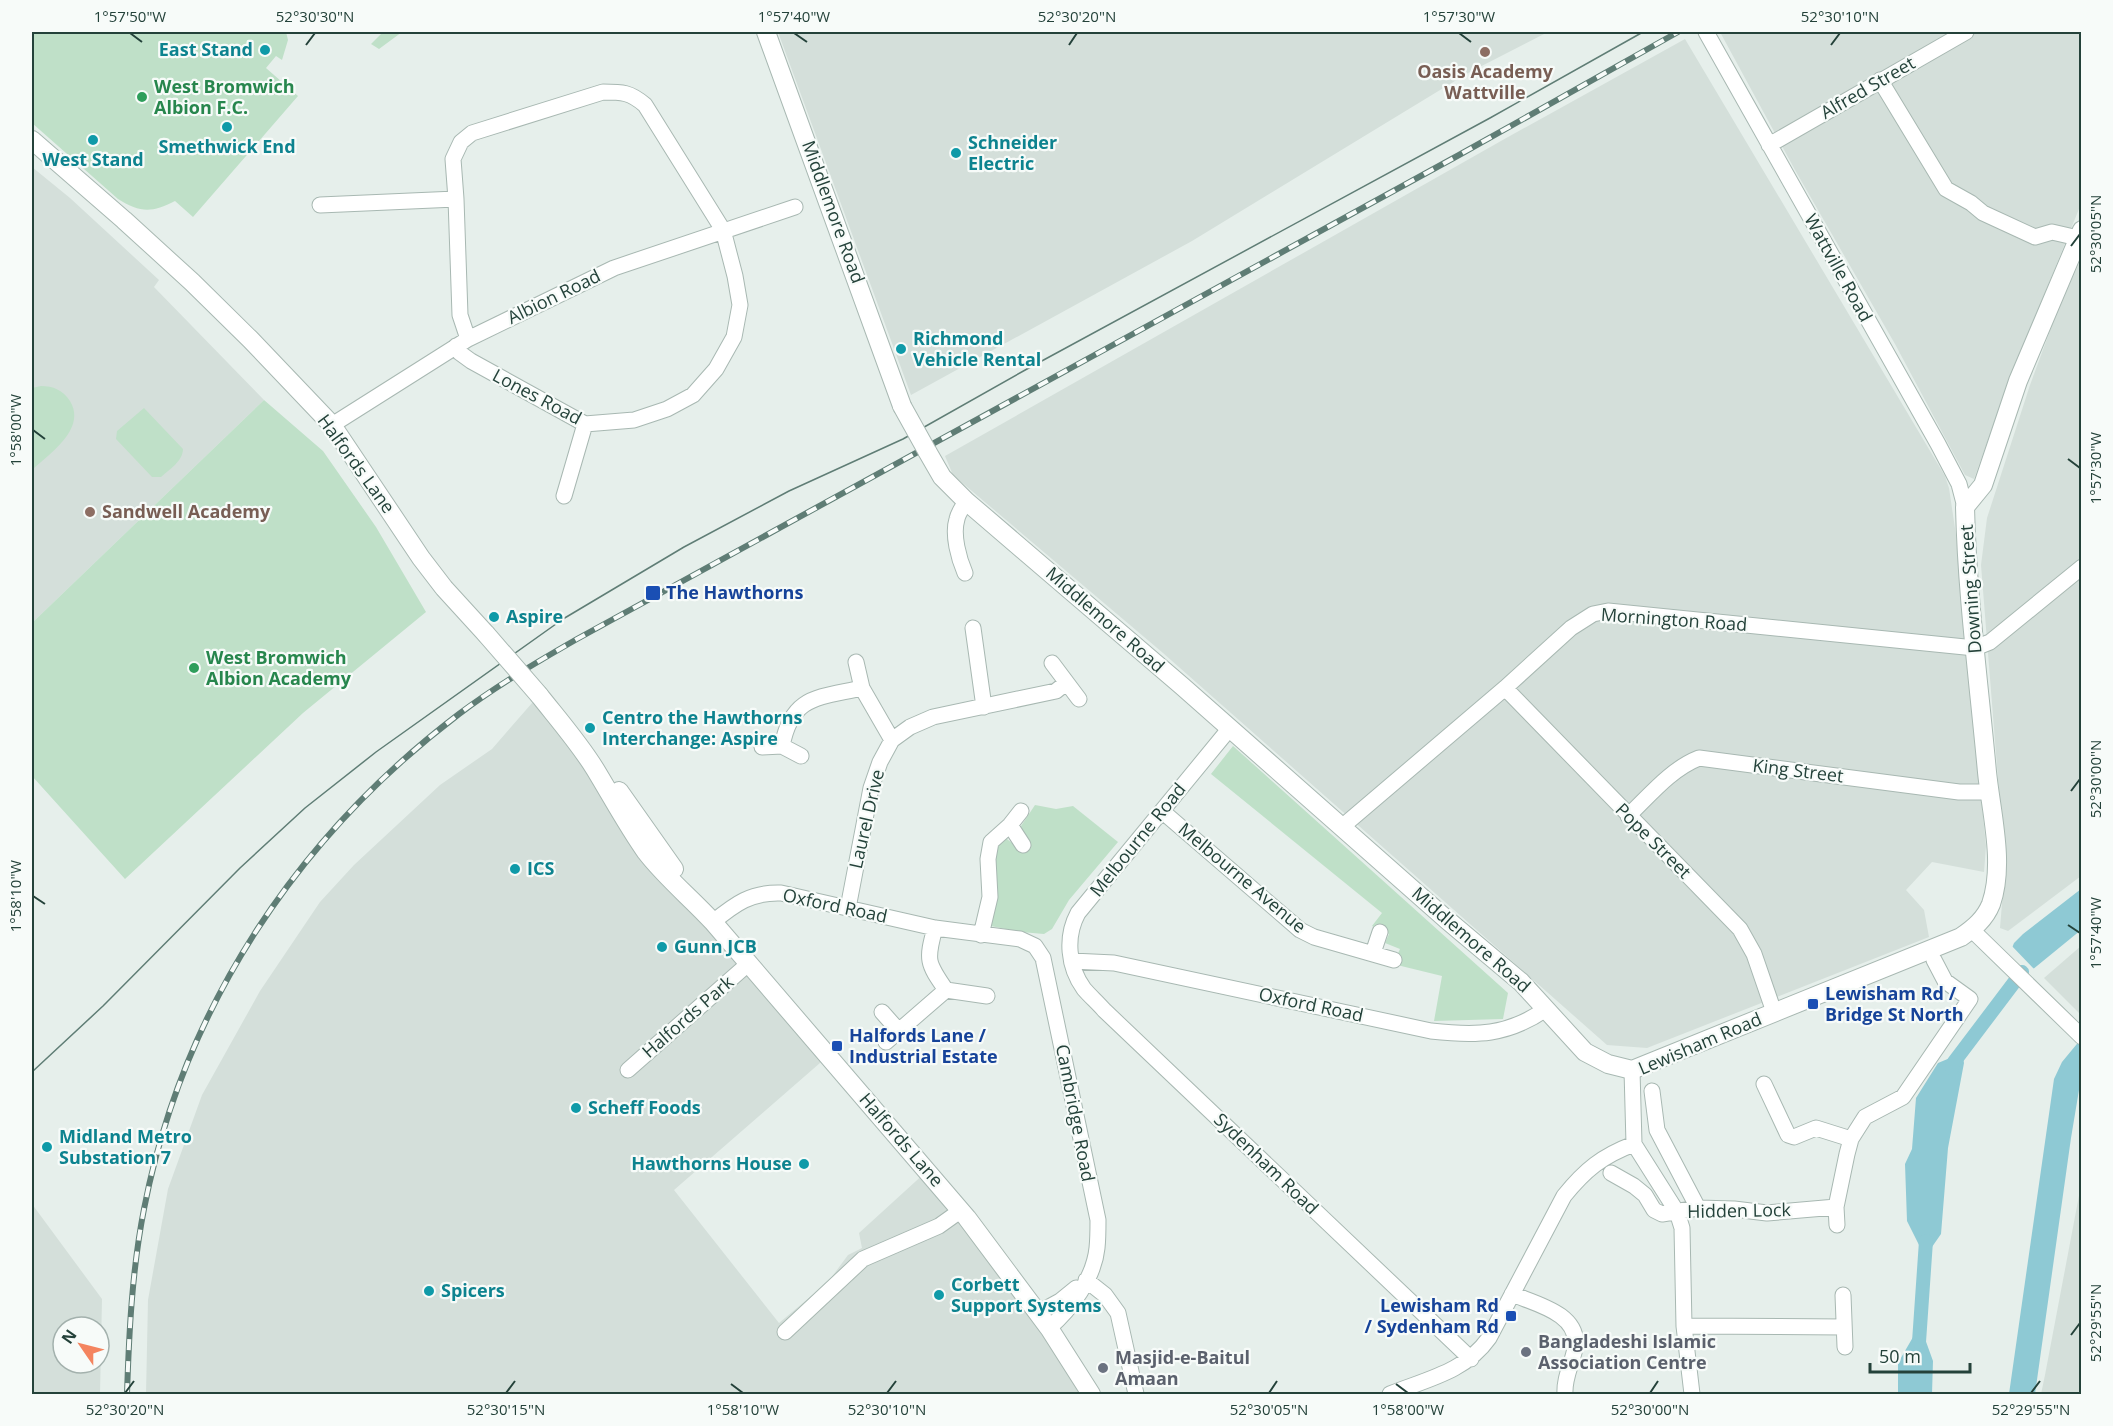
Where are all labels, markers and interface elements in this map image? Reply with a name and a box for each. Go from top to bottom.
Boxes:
text: 1°57'50"W [94,6,166,26]
text: 52°30'30"N [276,6,354,26]
text: 1°57'40"W [758,6,830,26]
text: 52°30'20"N [1038,6,1116,26]
text: 1°57'30"W [1423,6,1495,26]
text: 52°30'10"N [1801,6,1879,26]
place label: East Stand [159,37,253,61]
marker: East Stand [258,43,272,57]
marker: Oasis Academy Wattville [1478,45,1492,59]
street label: Alfred Street [1816,50,1919,124]
place label: Oasis Academy Wattville [1417,59,1554,104]
place label: West Bromwich Albion F.C. [154,74,295,119]
marker: West Bromwich Albion F.C. [135,90,149,104]
marker: Smethwick End [220,120,234,134]
place label: Schneider Electric [968,130,1057,175]
marker: West Stand [86,133,100,147]
place label: Smethwick End [158,134,296,158]
street label: Middlemore Road [797,137,871,286]
marker: Schneider Electric [949,146,963,160]
place label: West Stand [42,147,144,171]
text: 52°30'05"N [2085,195,2105,273]
street label: Wattville Road [1799,209,1878,326]
street label: Albion Road [503,263,604,329]
place label: Richmond Vehicle Rental [913,326,1041,371]
marker: Richmond Vehicle Rental [894,342,908,356]
street label: Lones Road [489,363,586,430]
text: 1°58'00"W [5,394,25,466]
street label: Halfords Lane [313,409,401,518]
text: 1°57'30"W [2085,432,2105,504]
place label: Sandwell Academy [102,499,271,523]
marker: Sandwell Academy [83,505,97,519]
street label: Downing Street [1954,524,1986,654]
street label: Middlemore Road [1041,561,1170,678]
place label: The Hawthorns [666,580,803,604]
marker: The Hawthorns [644,584,662,602]
street label: Mornington Road [1600,602,1748,636]
place label: Aspire [506,604,563,628]
marker: Aspire [487,610,501,624]
place label: West Bromwich Albion Academy [206,645,352,690]
marker: West Bromwich Albion Academy [187,661,201,675]
place label: Centro the Hawthorns Interchange: Aspire [602,705,803,750]
marker: Centro the Hawthorns Interchange: Aspire [583,721,597,735]
text: 52°30'00"N [2085,740,2105,818]
street label: King Street [1751,753,1845,787]
street label: Laurel Drive [843,767,889,871]
street label: Melbourne Road [1084,777,1191,901]
street label: Pope Street [1611,797,1697,883]
street label: Melbourne Avenue [1174,817,1311,938]
place label: ICS [527,856,554,880]
text: 1°58'10"W [5,860,25,932]
marker: ICS [508,862,522,876]
street label: Middlemore Road [1407,881,1536,998]
street label: Oxford Road [781,882,890,928]
text: 1°57'40"W [2085,897,2105,969]
place label: Gunn JCB [674,934,757,958]
marker: Gunn JCB [655,940,669,954]
street label: Halfords Park [636,969,739,1063]
street label: Oxford Road [1257,981,1366,1027]
place label: Lewisham Rd / Bridge St North [1825,981,1964,1026]
marker: Lewisham Rd / Bridge St North [1806,997,1820,1011]
street label: Lewisham Road [1634,1006,1765,1080]
place label: Halfords Lane / Industrial Estate [849,1023,998,1068]
marker: Halfords Lane / Industrial Estate [830,1039,844,1053]
street label: Cambridge Road [1051,1042,1101,1184]
street label: Halfords Lane [854,1087,949,1191]
place label: Scheff Foods [588,1095,701,1119]
marker: Scheff Foods [569,1101,583,1115]
street label: Sydenham Road [1209,1107,1324,1219]
place label: Midland Metro Substation 7 [59,1124,192,1169]
marker: Midland Metro Substation 7 [40,1140,54,1154]
place label: Hawthorns House [631,1151,792,1175]
marker: Hawthorns House [797,1157,811,1171]
street label: Hidden Lock [1687,1197,1792,1223]
place label: Corbett Support Systems [951,1272,1102,1317]
place label: Spicers [441,1278,505,1302]
marker: Spicers [422,1284,436,1298]
text: 52°29'55"N [2085,1284,2105,1362]
marker: Corbett Support Systems [932,1288,946,1302]
place label: Lewisham Rd / Sydenham Rd [1365,1293,1499,1338]
marker: Lewisham Rd / Sydenham Rd [1504,1309,1518,1323]
north arrow [51,1315,111,1375]
text: N [56,1325,81,1348]
place label: Bangladeshi Islamic Association Centre [1538,1329,1716,1374]
scale bar [1870,1336,1970,1374]
text: 50 m [1879,1344,1921,1368]
place label: Masjid-e-Baitul Amaan [1115,1345,1250,1390]
marker: Bangladeshi Islamic Association Centre [1519,1345,1533,1359]
marker: Masjid-e-Baitul Amaan [1096,1361,1110,1375]
text: 52°30'20"N [86,1399,164,1419]
text: 52°30'15"N [467,1399,545,1419]
text: 1°58'10"W [707,1399,779,1419]
text: 52°30'10"N [848,1399,926,1419]
text: 52°30'05"N [1230,1399,1308,1419]
text: 1°58'00"W [1372,1399,1444,1419]
text: 52°30'00"N [1611,1399,1689,1419]
text: 52°29'55"N [1992,1399,2070,1419]

